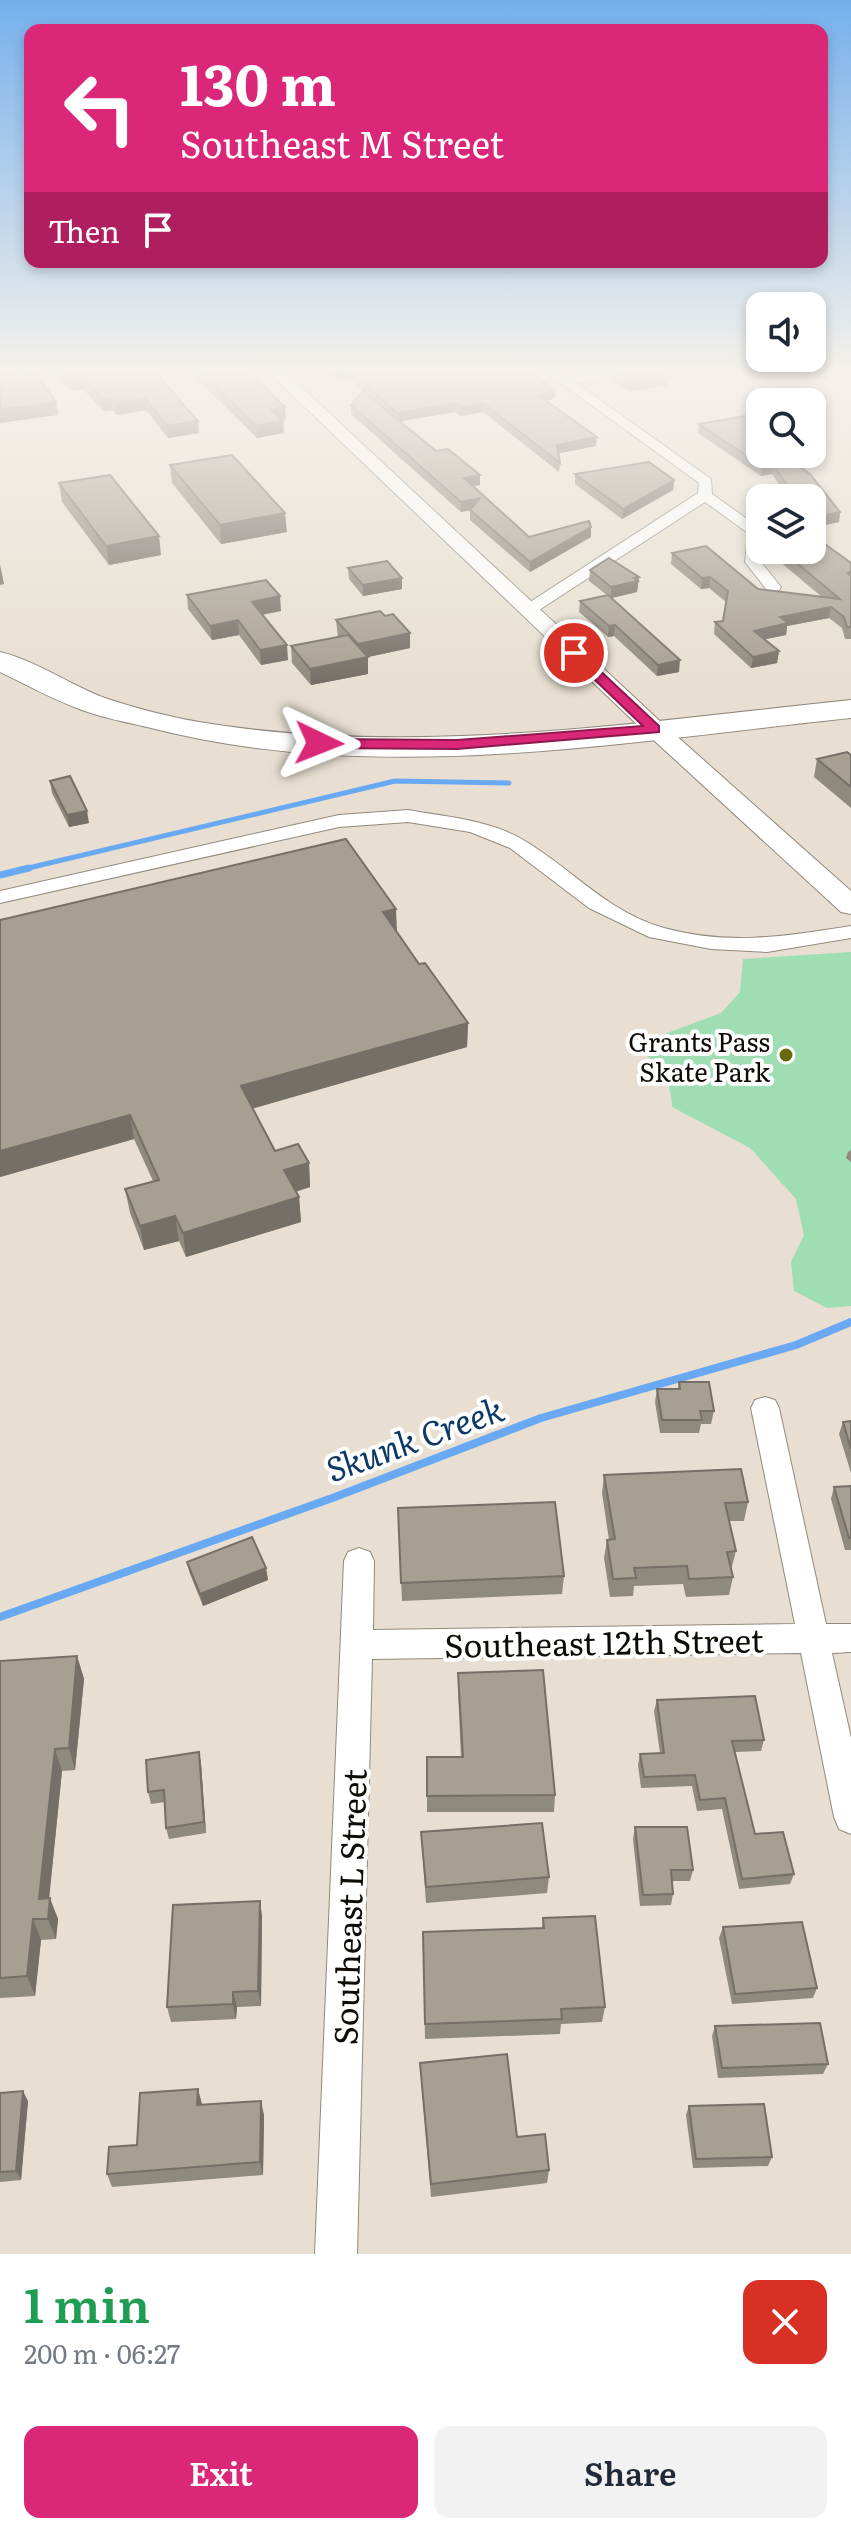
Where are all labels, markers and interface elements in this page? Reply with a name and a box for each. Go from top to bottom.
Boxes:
text: 130 m [180,40,336,123]
icon: left [48,56,152,160]
text: Southeast M Street [180,116,504,169]
text: Then [48,208,120,252]
icon: arrive [136,208,180,252]
map controls [746,292,826,564]
button: sound [746,292,826,372]
button: search [746,388,826,468]
button: layers [746,484,826,564]
pin [540,619,608,687]
icon: arrive [552,631,596,675]
position arrow [277,701,361,785]
place label: Grants Pass Skate Park [628,1021,771,1090]
marker: Grants Pass Skate Park [777,1046,795,1064]
water label: Skunk Creek [318,1382,510,1492]
street label: Southeast 12th Street [444,1614,764,1668]
street label: Southeast L Street [319,1768,377,2046]
text: 1 min [24,2267,150,2338]
button: close [743,2280,827,2364]
text: 200 m · 06:27 [24,2333,180,2372]
button: Exit [24,2426,418,2518]
button: Share [434,2426,827,2518]

